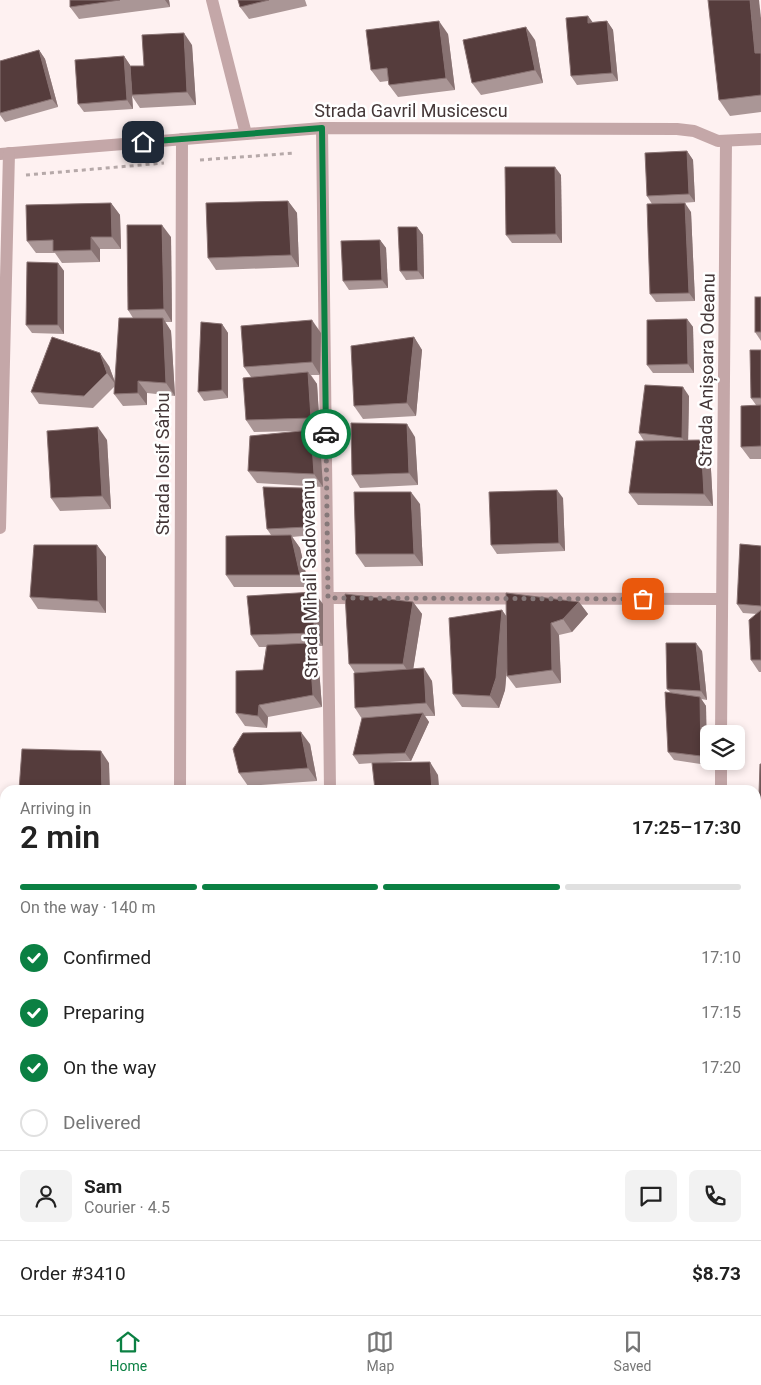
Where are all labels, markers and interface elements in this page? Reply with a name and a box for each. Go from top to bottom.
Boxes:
street label: Strada Gavril Musicescu [314,100,508,121]
pin [122,121,164,163]
icon: home [129,128,157,156]
street label: Strada Anișoara Odeanu [694,273,720,467]
street label: Strada Iosif Sârbu [152,393,173,535]
courier [301,409,351,459]
icon: car [312,420,340,448]
street label: Strada Mihail Sadoveanu [297,480,322,678]
pin [622,578,664,620]
icon: bag [629,585,657,613]
map controls [700,725,745,770]
button: layers [700,725,745,770]
text: Arriving in [20,799,91,818]
text: 17:25–17:30 [632,816,741,839]
text: 2 min [20,818,100,856]
text: On the way · 140 m [20,898,156,917]
icon: check [20,944,48,972]
text: Confirmed [63,946,151,969]
text: 17:10 [701,948,741,967]
icon: check [20,999,48,1027]
text: Preparing [63,1001,145,1024]
text: 17:15 [701,1003,741,1022]
icon: check [20,1054,48,1082]
text: On the way [63,1056,156,1079]
text: 17:20 [701,1058,741,1077]
text: Delivered [63,1111,141,1134]
button: person [20,1170,72,1222]
button: chat [625,1170,677,1222]
button: phone [689,1170,741,1222]
text: Sam [84,1175,122,1198]
text: Courier · 4.5 [84,1198,170,1217]
text: Order #3410 [20,1262,126,1285]
text: $8.73 [692,1262,741,1285]
tab: Home [110,1328,147,1374]
tab: Map [366,1328,394,1374]
tab: Saved [614,1328,651,1374]

